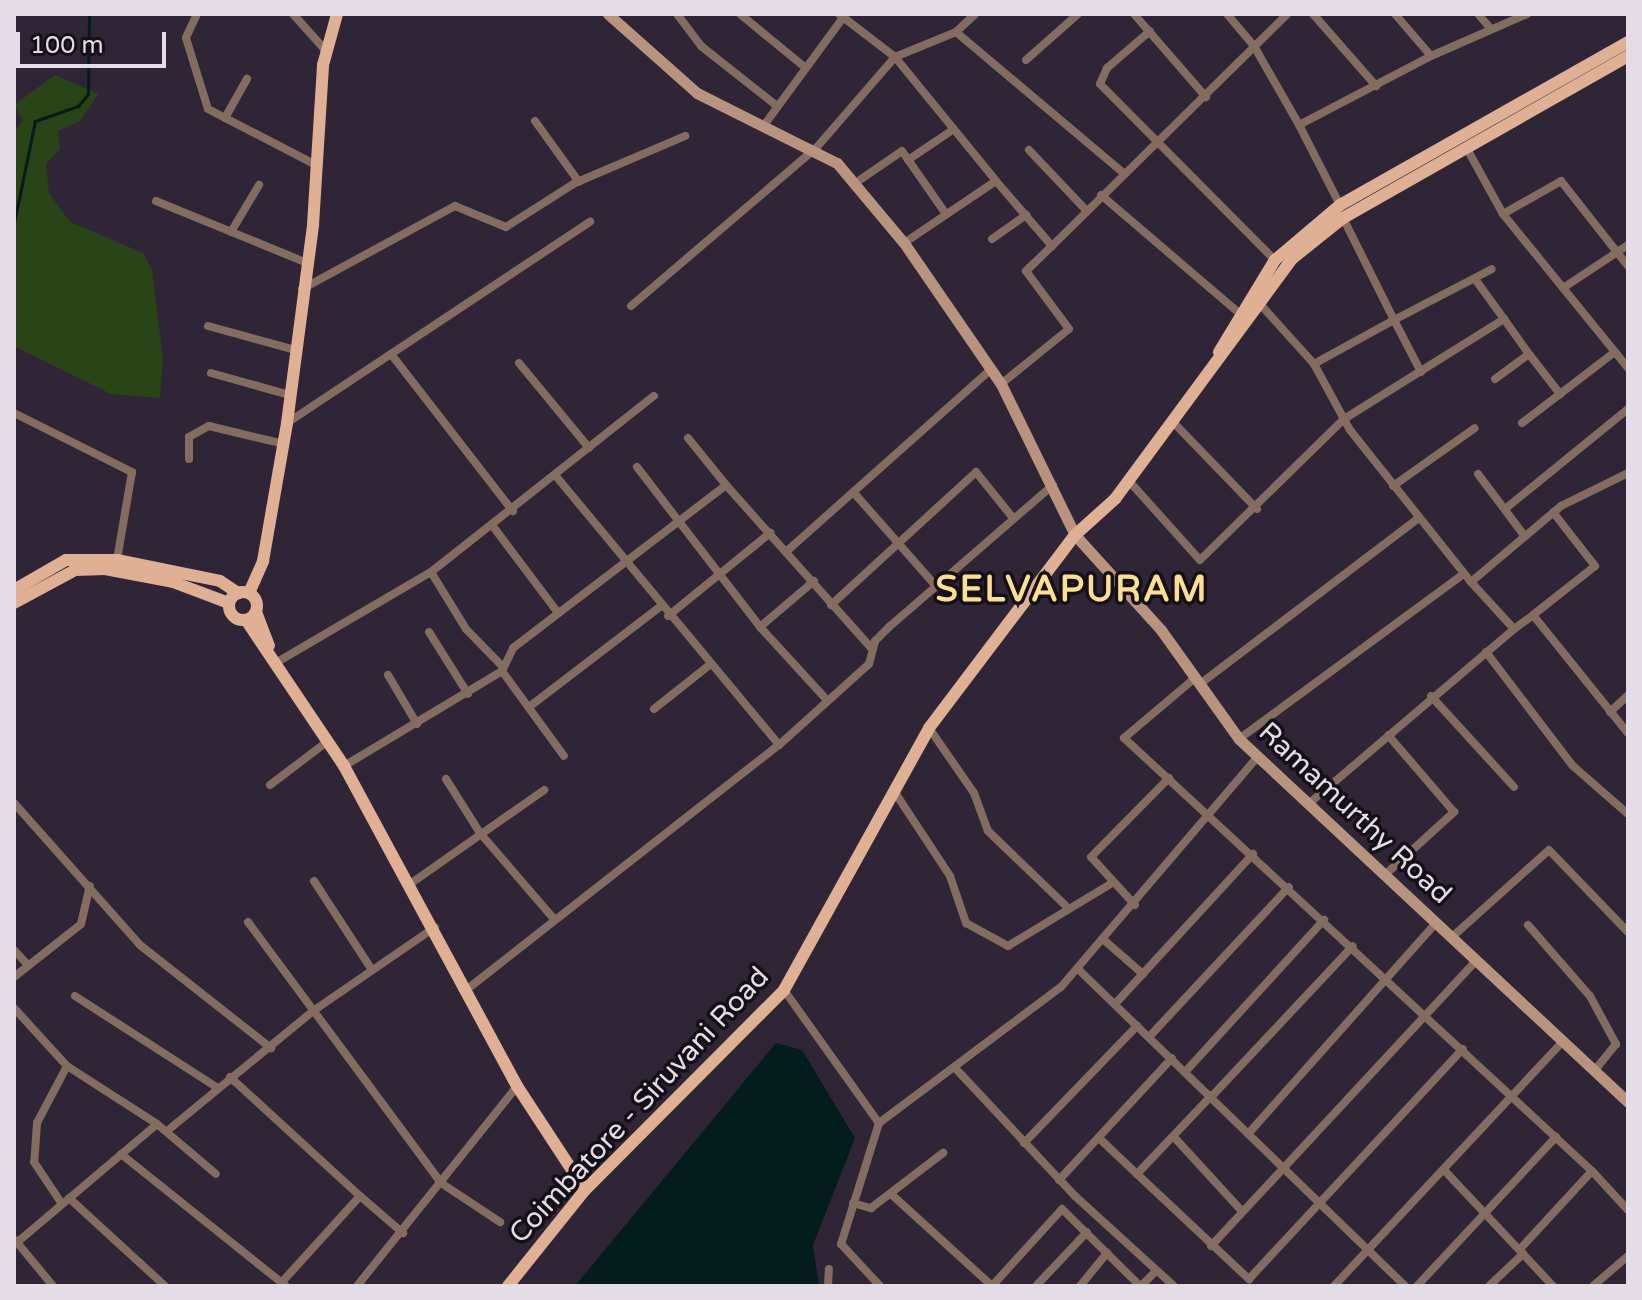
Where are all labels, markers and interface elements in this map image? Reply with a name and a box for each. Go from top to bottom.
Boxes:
scale bar [20,16,170,66]
text: 100 m [30,31,104,60]
district label: SELVAPURAM [935,568,1209,612]
street label: Ramamurthy Road [1252,715,1458,911]
street label: Coimbatore - Siruvani Road [502,960,776,1250]

